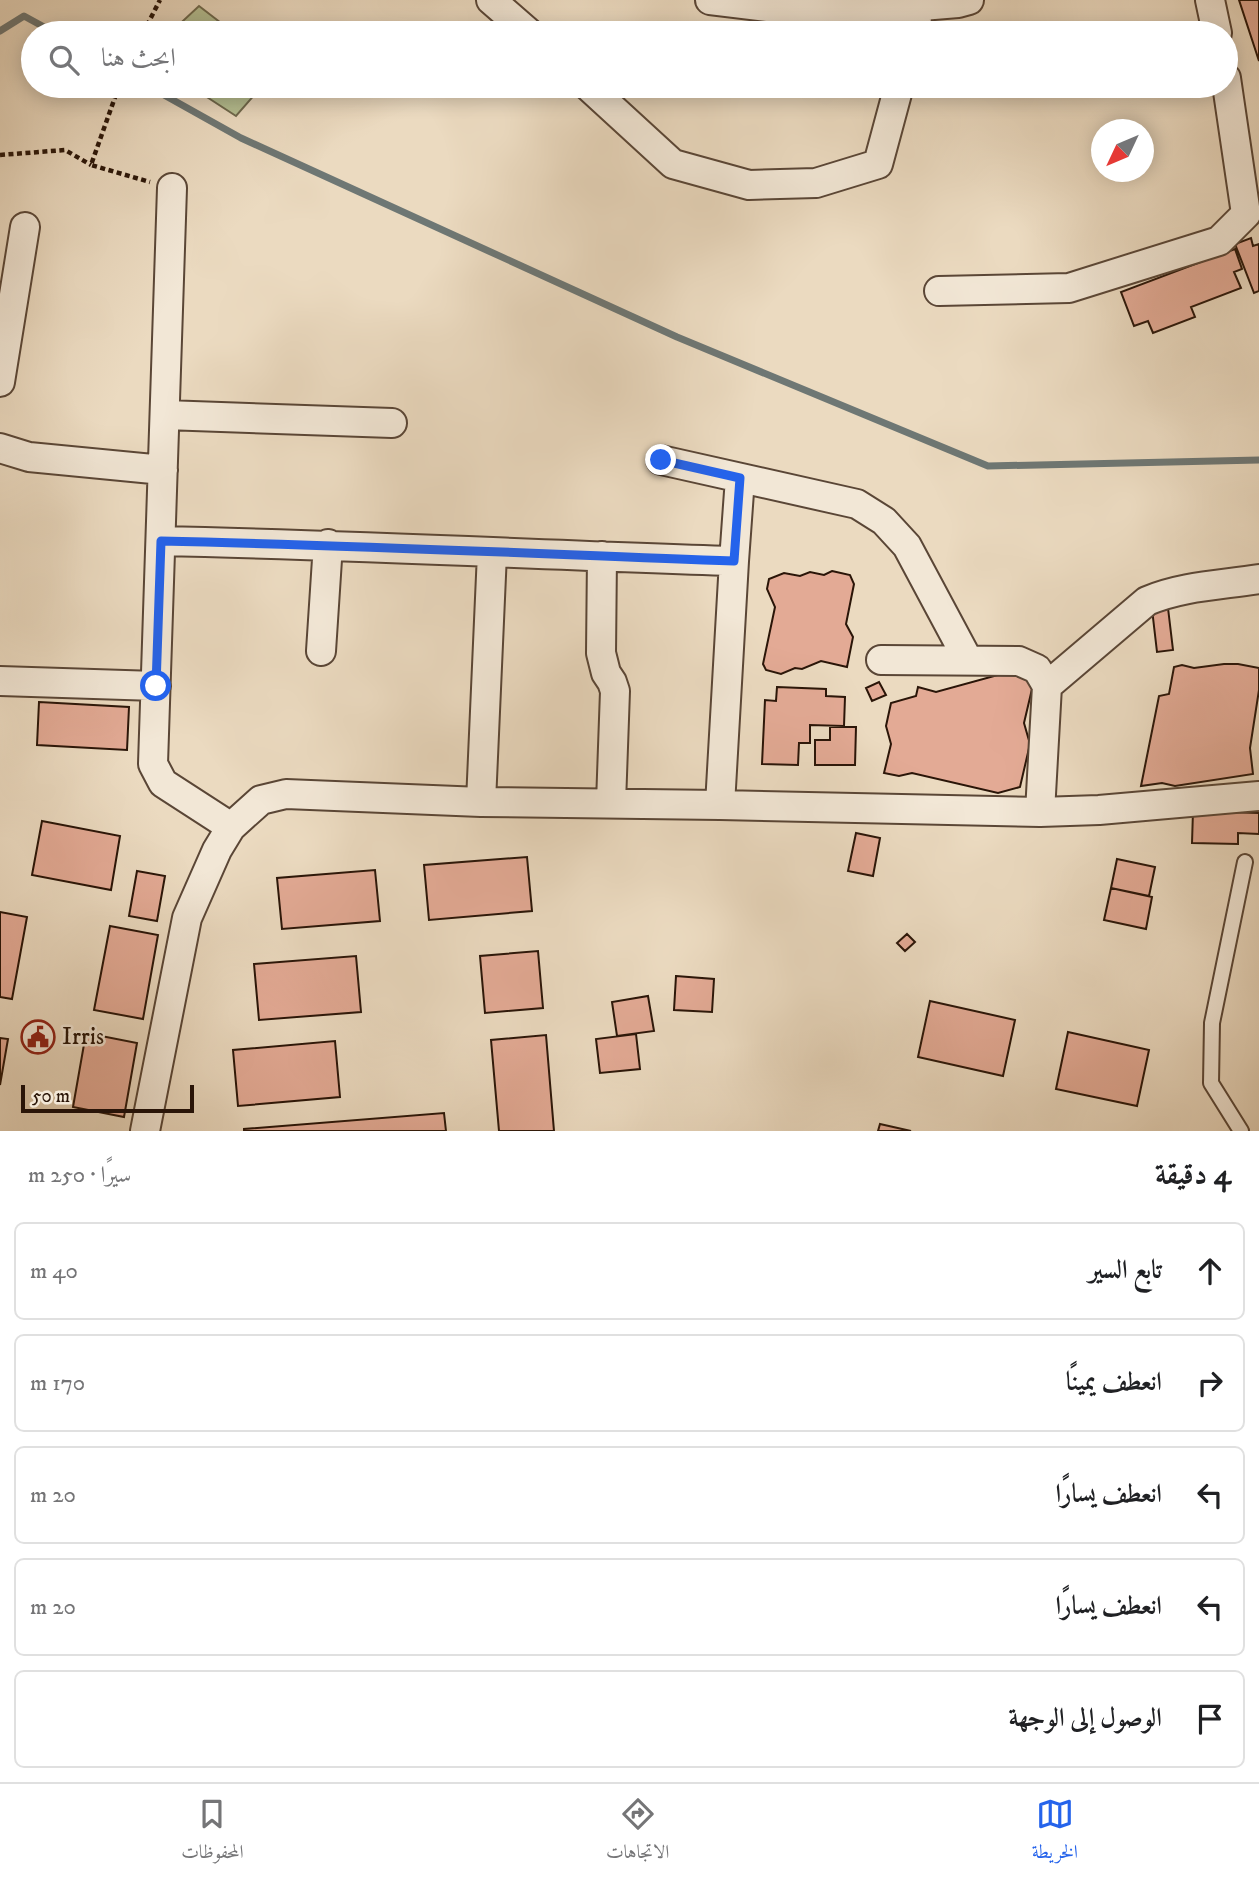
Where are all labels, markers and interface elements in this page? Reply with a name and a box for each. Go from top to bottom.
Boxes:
search box [21,21,1238,98]
icon: search [45,41,83,79]
text: ابحث هنا [101,42,176,75]
north arrow [1091,119,1154,182]
route end [645,444,676,475]
route start [140,670,171,701]
public building icon: Irris [19,1018,57,1056]
place label: Irris [62,1022,104,1052]
scale bar [21,1082,194,1114]
text: 50 m [32,1085,70,1108]
text: 4 دقيقة [1155,1157,1231,1194]
text: سيرًا · 250 m [28,1161,131,1190]
icon: ahead [1191,1252,1229,1290]
text: تابع السير [1089,1254,1162,1287]
text: 40 m [30,1257,78,1286]
icon: right [1191,1364,1229,1402]
text: انعطف يمينًا [1066,1366,1162,1399]
text: 170 m [30,1369,85,1398]
icon: left [1191,1476,1229,1514]
text: انعطف يسارًا [1055,1478,1162,1511]
text: 20 m [30,1481,76,1510]
icon: left [1191,1588,1229,1626]
text: انعطف يسارًا [1055,1590,1162,1623]
text: 20 m [30,1593,76,1622]
icon: arrive [1191,1700,1229,1738]
text: الوصول إلى الوجهة [1008,1702,1162,1735]
tab: المحفوظات [181,1795,244,1870]
tab: الاتجاهات [606,1795,669,1870]
tab: الخريطة [1032,1795,1078,1870]

